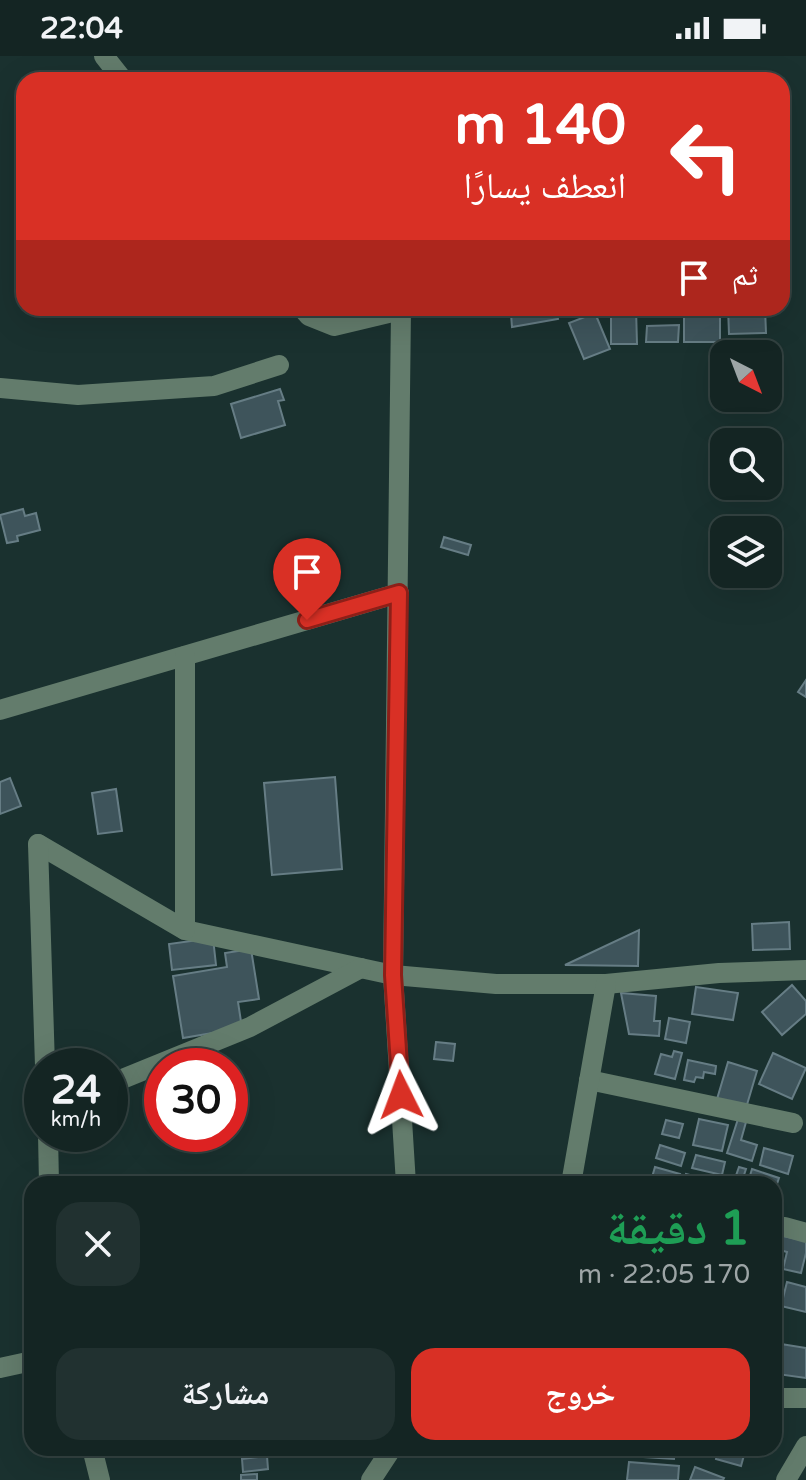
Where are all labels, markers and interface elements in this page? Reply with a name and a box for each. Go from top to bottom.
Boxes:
text: 22:04 [40,10,123,47]
text: 140 m [455,92,626,159]
icon: left [654,104,758,208]
text: انعطف يسارًا [463,165,626,208]
icon: arrive [672,256,716,300]
text: ثم [732,257,758,294]
north arrow [710,340,782,412]
map controls [710,340,782,588]
button: search [710,428,782,500]
button: layers [710,516,782,588]
pin [273,538,341,620]
icon: arrive [285,550,329,594]
speed limit sign: 30 [144,1048,248,1152]
position arrow [359,1053,443,1137]
text: 24 [51,1066,101,1114]
text: km/h [51,1108,101,1132]
text: 1 دقيقة [607,1200,750,1258]
button: close [56,1202,140,1286]
text: 170 m · 22:05 [578,1259,750,1290]
button: مشاركة [56,1348,395,1440]
button: خروج [411,1348,750,1440]

